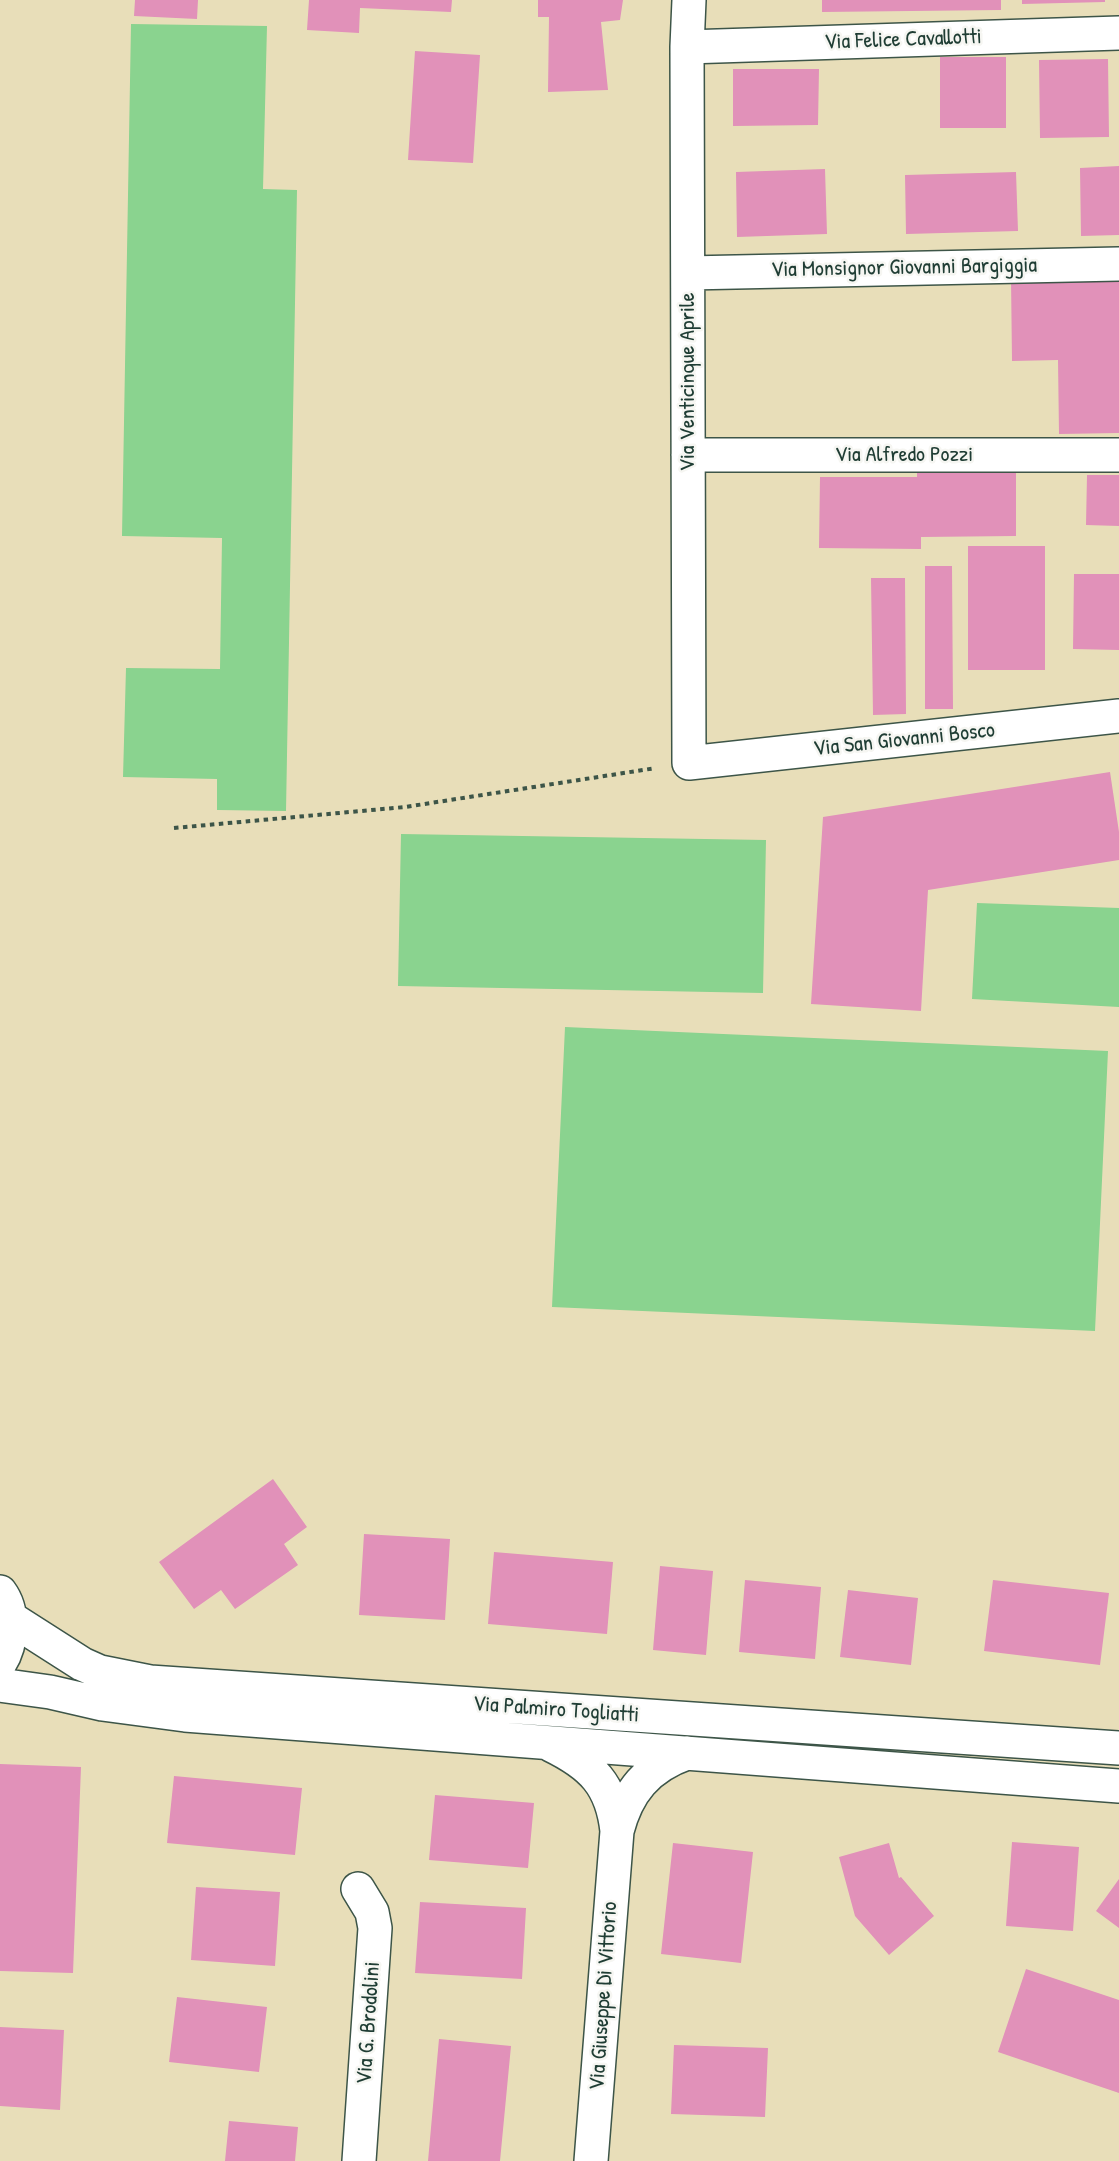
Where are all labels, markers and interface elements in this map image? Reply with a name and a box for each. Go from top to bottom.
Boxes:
street label: Via Felice Cavallotti [824,24,982,56]
street label: Via Monsignor Giovanni Bargiggia [771,252,1037,284]
street label: Via Venticinque Aprile [675,293,701,471]
street label: Via Alfredo Pozzi [835,442,973,468]
street label: Via San Giovanni Bosco [812,717,996,763]
street label: Via Palmiro Togliatti [472,1691,640,1729]
street label: Via Giuseppe Di Vittorio [584,1901,624,2091]
street label: Via G. Brodolini [352,1961,386,2085]

